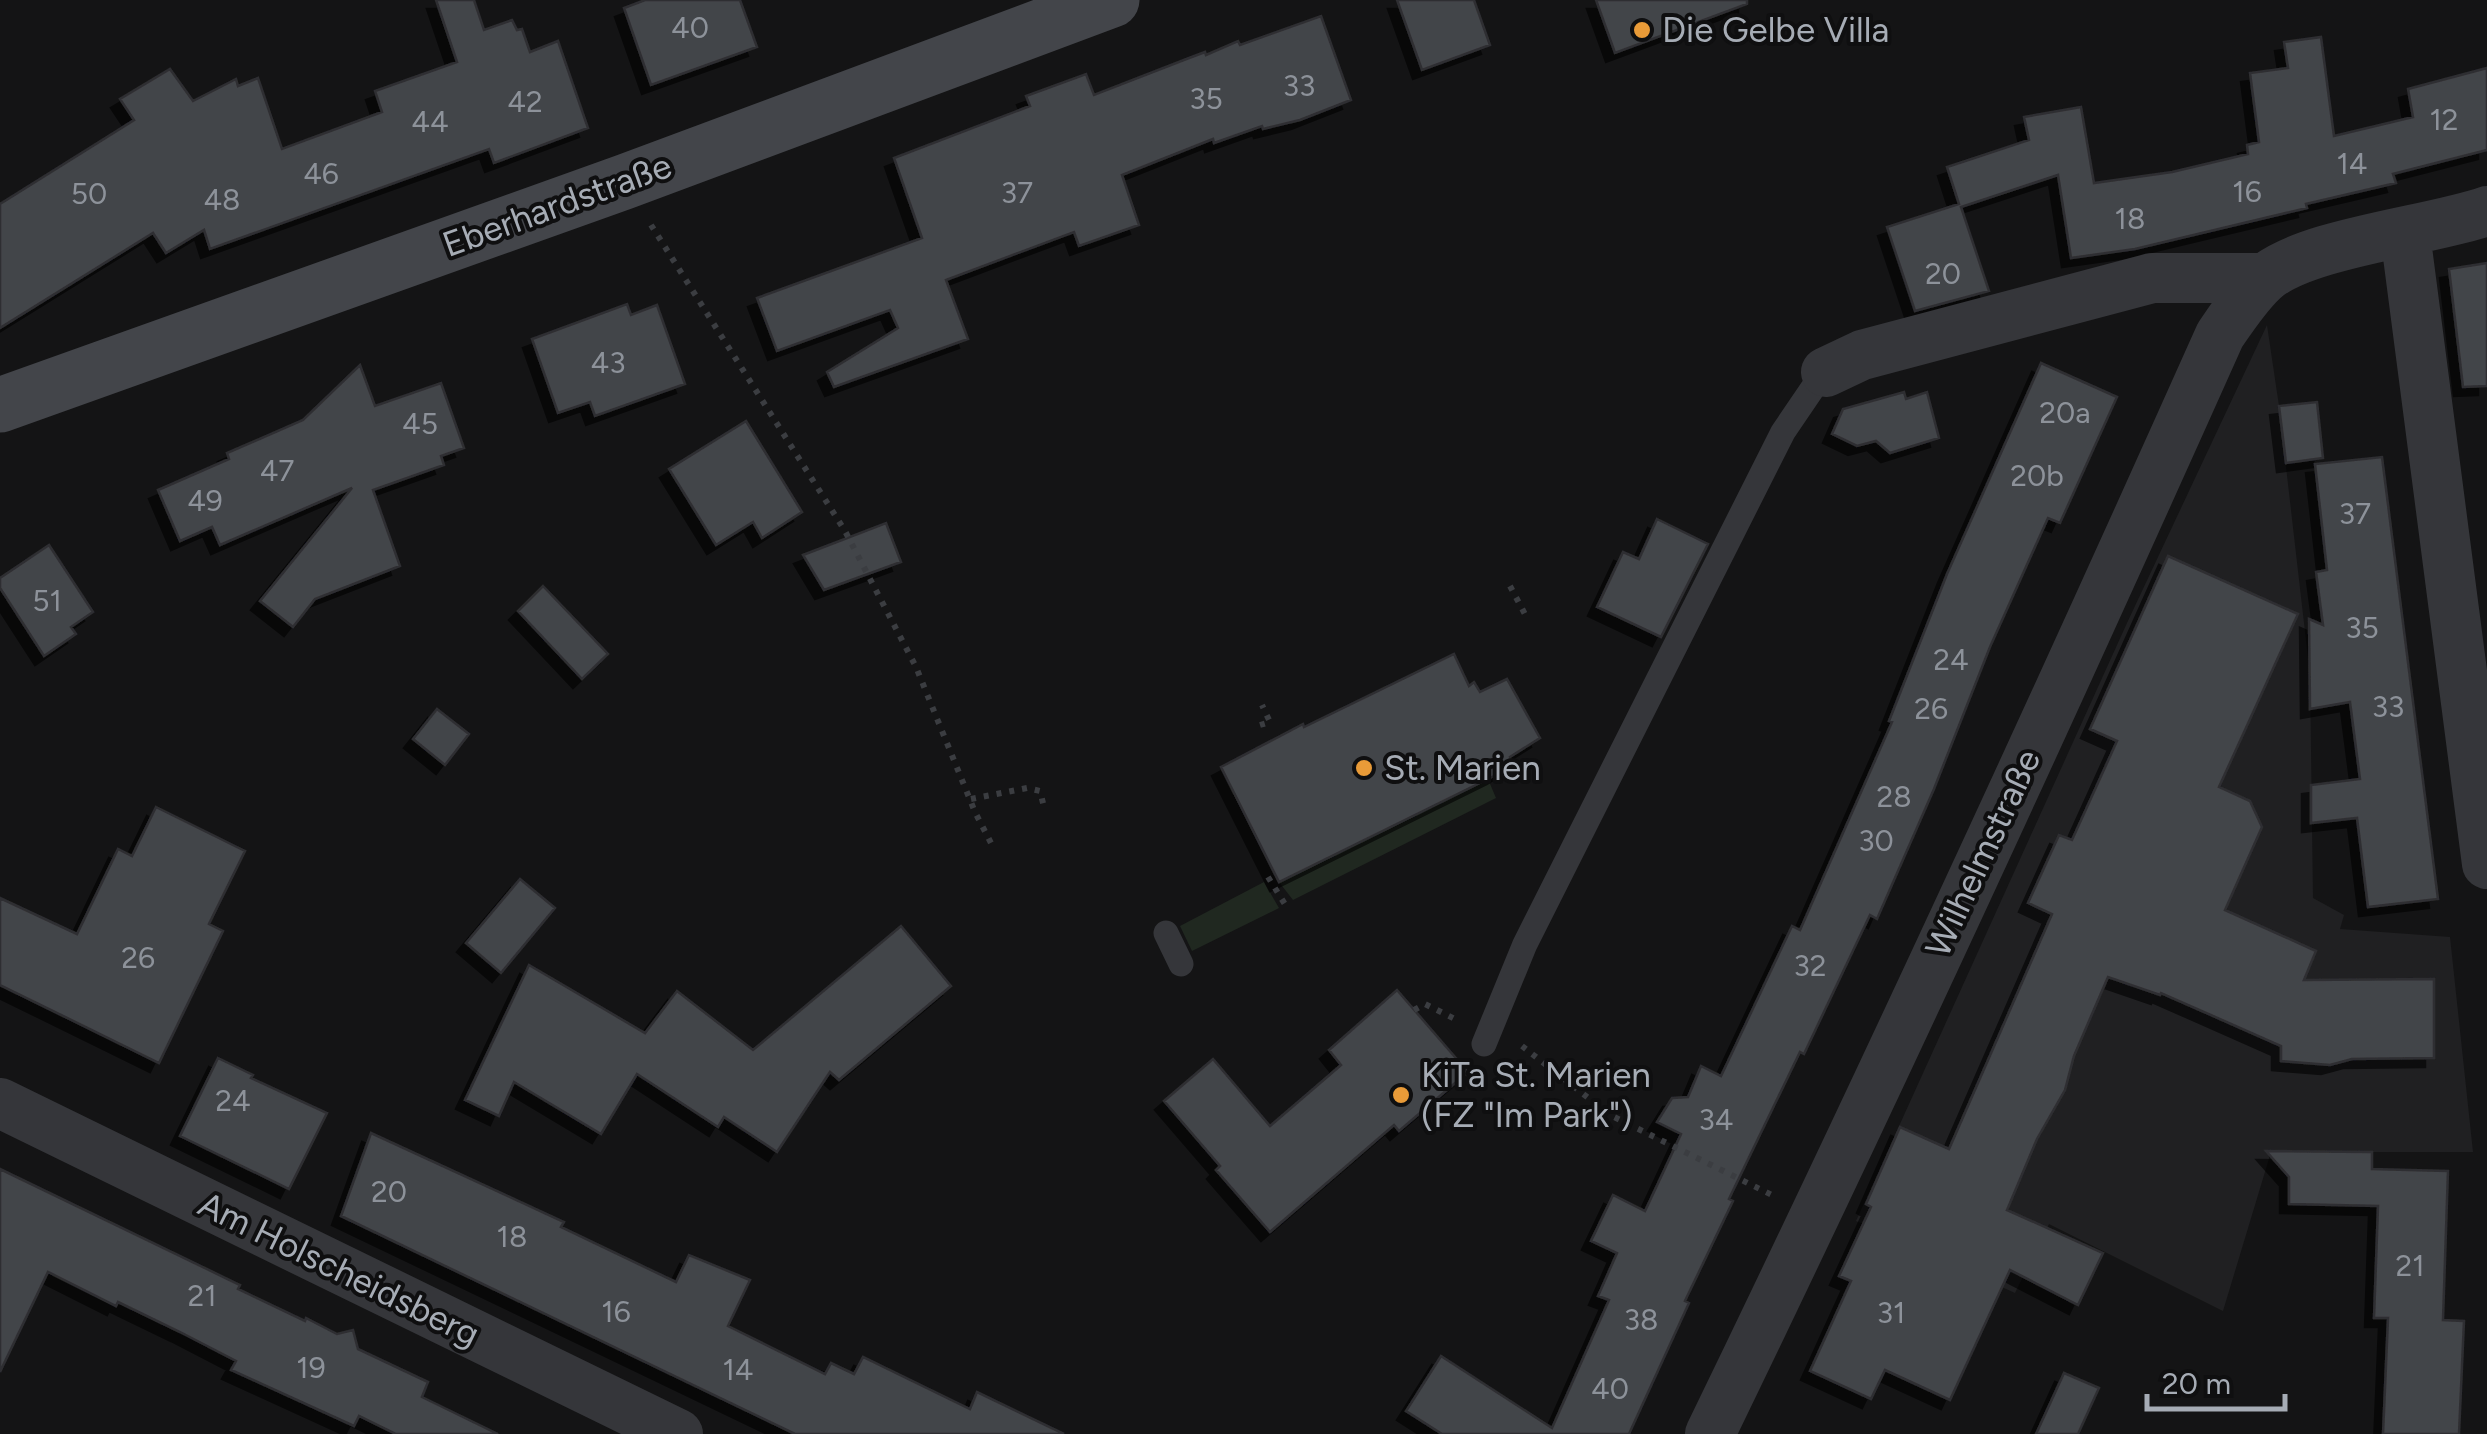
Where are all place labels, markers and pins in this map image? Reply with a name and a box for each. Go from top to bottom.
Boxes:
place label: Die Gelbe Villa [1662,9,1889,51]
marker: Die Gelbe Villa [1631,19,1653,41]
place label: St. Marien [1384,747,1541,789]
marker: St. Marien [1353,757,1375,779]
place label: KiTa St. Marien (FZ "Im Park") [1421,1054,1651,1136]
marker: KiTa St. Marien (FZ "Im Park") [1390,1084,1412,1106]

